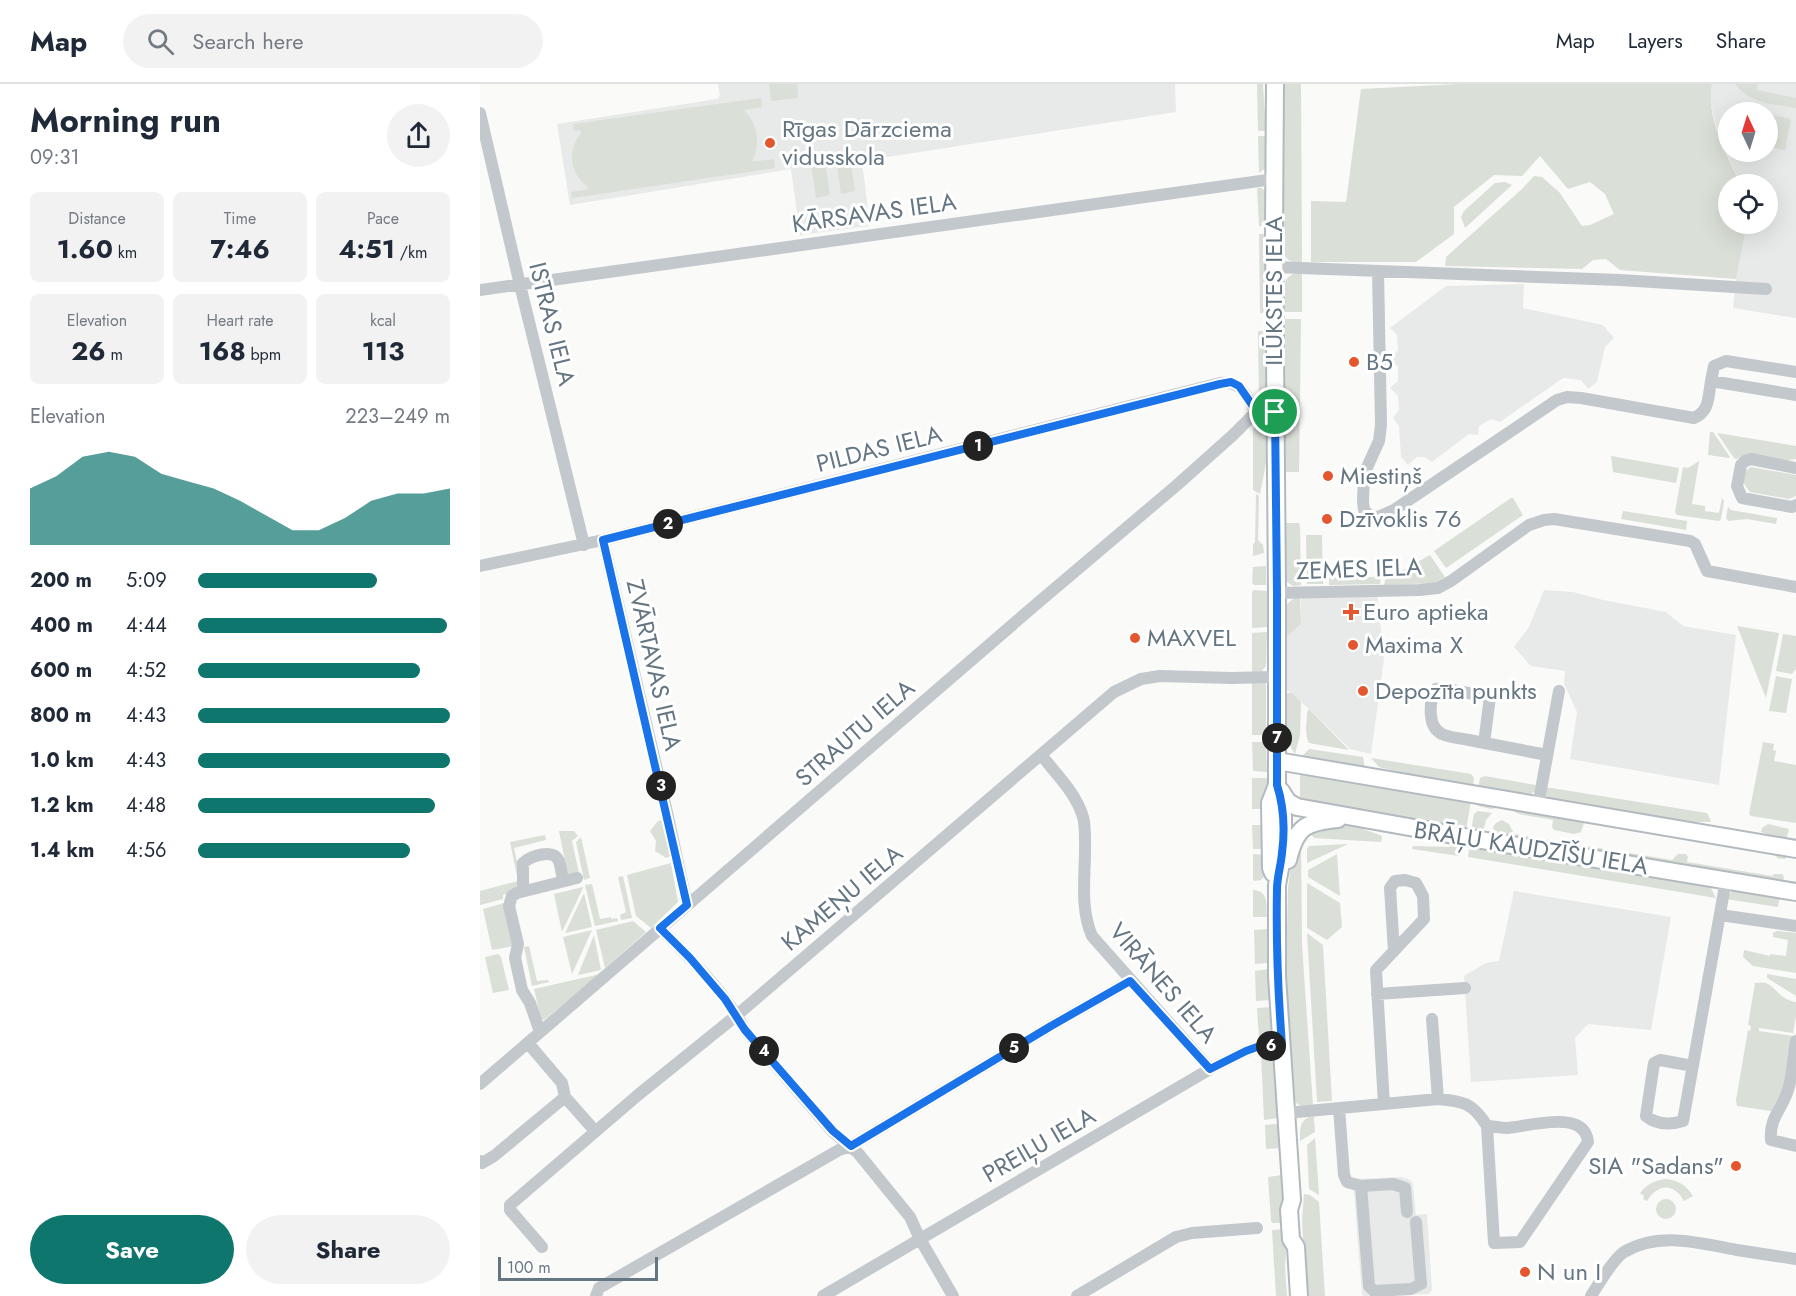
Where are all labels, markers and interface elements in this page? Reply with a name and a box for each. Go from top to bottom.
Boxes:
search box [123,14,543,68]
text: Map [30,21,87,62]
icon: search [144,25,177,58]
text: Search here [192,25,304,57]
text: Map [1556,26,1595,56]
text: Layers [1628,26,1683,56]
text: Share [1716,26,1766,56]
text: Morning run [30,97,221,144]
north arrow [1718,102,1778,162]
map controls [1718,102,1778,234]
button: share [387,104,450,167]
place label: Rīgas Dārzciema vidusskola [782,111,952,174]
marker: Rīgas Dārzciema vidusskola [763,136,777,150]
text: 09:31 [30,143,79,172]
button: locate [1718,174,1778,234]
street label: KĀRSAVAS IELA [790,184,958,241]
text: Distance [68,207,126,230]
text: Time [224,207,256,230]
text: Pace [367,207,399,230]
street label: ILŪKSTES IELA [1256,216,1291,366]
text: 1.60 [57,230,113,268]
text: 7:46 [210,230,270,268]
text: 4:51 [338,230,395,268]
text: km [113,241,137,264]
text: /km [395,241,428,264]
street label: ISTRAS IELA [520,258,585,390]
text: Elevation [67,309,127,332]
text: Heart rate [207,309,273,332]
text: kcal [370,309,396,332]
text: 26 [71,332,106,370]
text: 168 [199,332,246,370]
text: 113 [362,332,404,370]
text: m [106,343,123,366]
text: bpm [246,343,281,366]
place label: B5 [1366,344,1393,379]
marker: B5 [1347,355,1361,369]
pin [1249,386,1300,437]
icon: arrive [1258,395,1291,428]
text: Elevation [30,402,105,431]
text: 223–249 m [345,402,450,431]
street label: PILDAS IELA [813,416,945,481]
pin: 1 [963,431,993,461]
text: 1 [974,434,982,457]
place label: Miestiņš [1340,458,1422,493]
marker: Miestiņš [1321,469,1335,483]
place label: Dzīvoklis 76 [1339,501,1462,536]
pin: 2 [653,509,683,539]
text: 2 [663,512,673,535]
marker: Dzīvoklis 76 [1320,512,1334,526]
street label: ZEMES IELA [1296,549,1423,588]
text: 200 m [30,566,92,595]
text: 5:09 [126,566,167,595]
street label: ZVĀRTAVAS IELA [618,576,691,754]
place label: Euro aptieka [1363,594,1489,629]
marker: Euro aptieka [1344,605,1358,619]
text: 400 m [30,611,93,640]
text: 4:44 [126,611,167,640]
place label: MAXVEL [1147,620,1236,655]
place label: Maxima X [1365,627,1464,662]
marker: MAXVEL [1128,631,1142,645]
marker: Maxima X [1346,638,1360,652]
text: 600 m [30,656,92,685]
text: 4:52 [126,656,166,685]
street label: STRAUTU IELA [787,671,922,795]
place label: Depozīta punkts [1375,673,1537,708]
marker: Depozīta punkts [1356,684,1370,698]
text: 800 m [30,701,91,730]
text: 4:43 [126,701,166,730]
pin: 7 [1262,723,1292,753]
text: 7 [1272,726,1282,749]
text: 1.0 km [30,746,94,775]
text: 4:43 [126,746,166,775]
pin: 3 [646,771,676,801]
text: 3 [656,774,666,797]
text: 1.2 km [30,791,94,820]
text: 4:48 [126,791,166,820]
street label: BRĀĻU KAUDZĪŠU IELA [1412,812,1651,883]
text: 1.4 km [30,836,95,865]
text: 4:56 [126,836,166,865]
street label: KAMEŅU IELA [773,836,910,959]
street label: VIRĀNES IELA [1101,915,1226,1051]
pin: 6 [1256,1031,1286,1061]
pin: 5 [999,1033,1029,1063]
text: 6 [1266,1034,1276,1057]
pin: 4 [749,1036,779,1066]
text: 5 [1009,1036,1019,1059]
text: 4 [758,1039,770,1062]
street label: PREIĻU IELA [976,1098,1102,1191]
place label: SIA "Sadans" [1588,1148,1724,1183]
marker: SIA "Sadans" [1729,1159,1743,1173]
button: Save [30,1215,234,1284]
button: Share [246,1215,450,1284]
scale bar [498,1254,658,1282]
place label: N un I [1537,1254,1601,1289]
text: 100 m [507,1256,551,1279]
marker: N un I [1518,1265,1532,1279]

